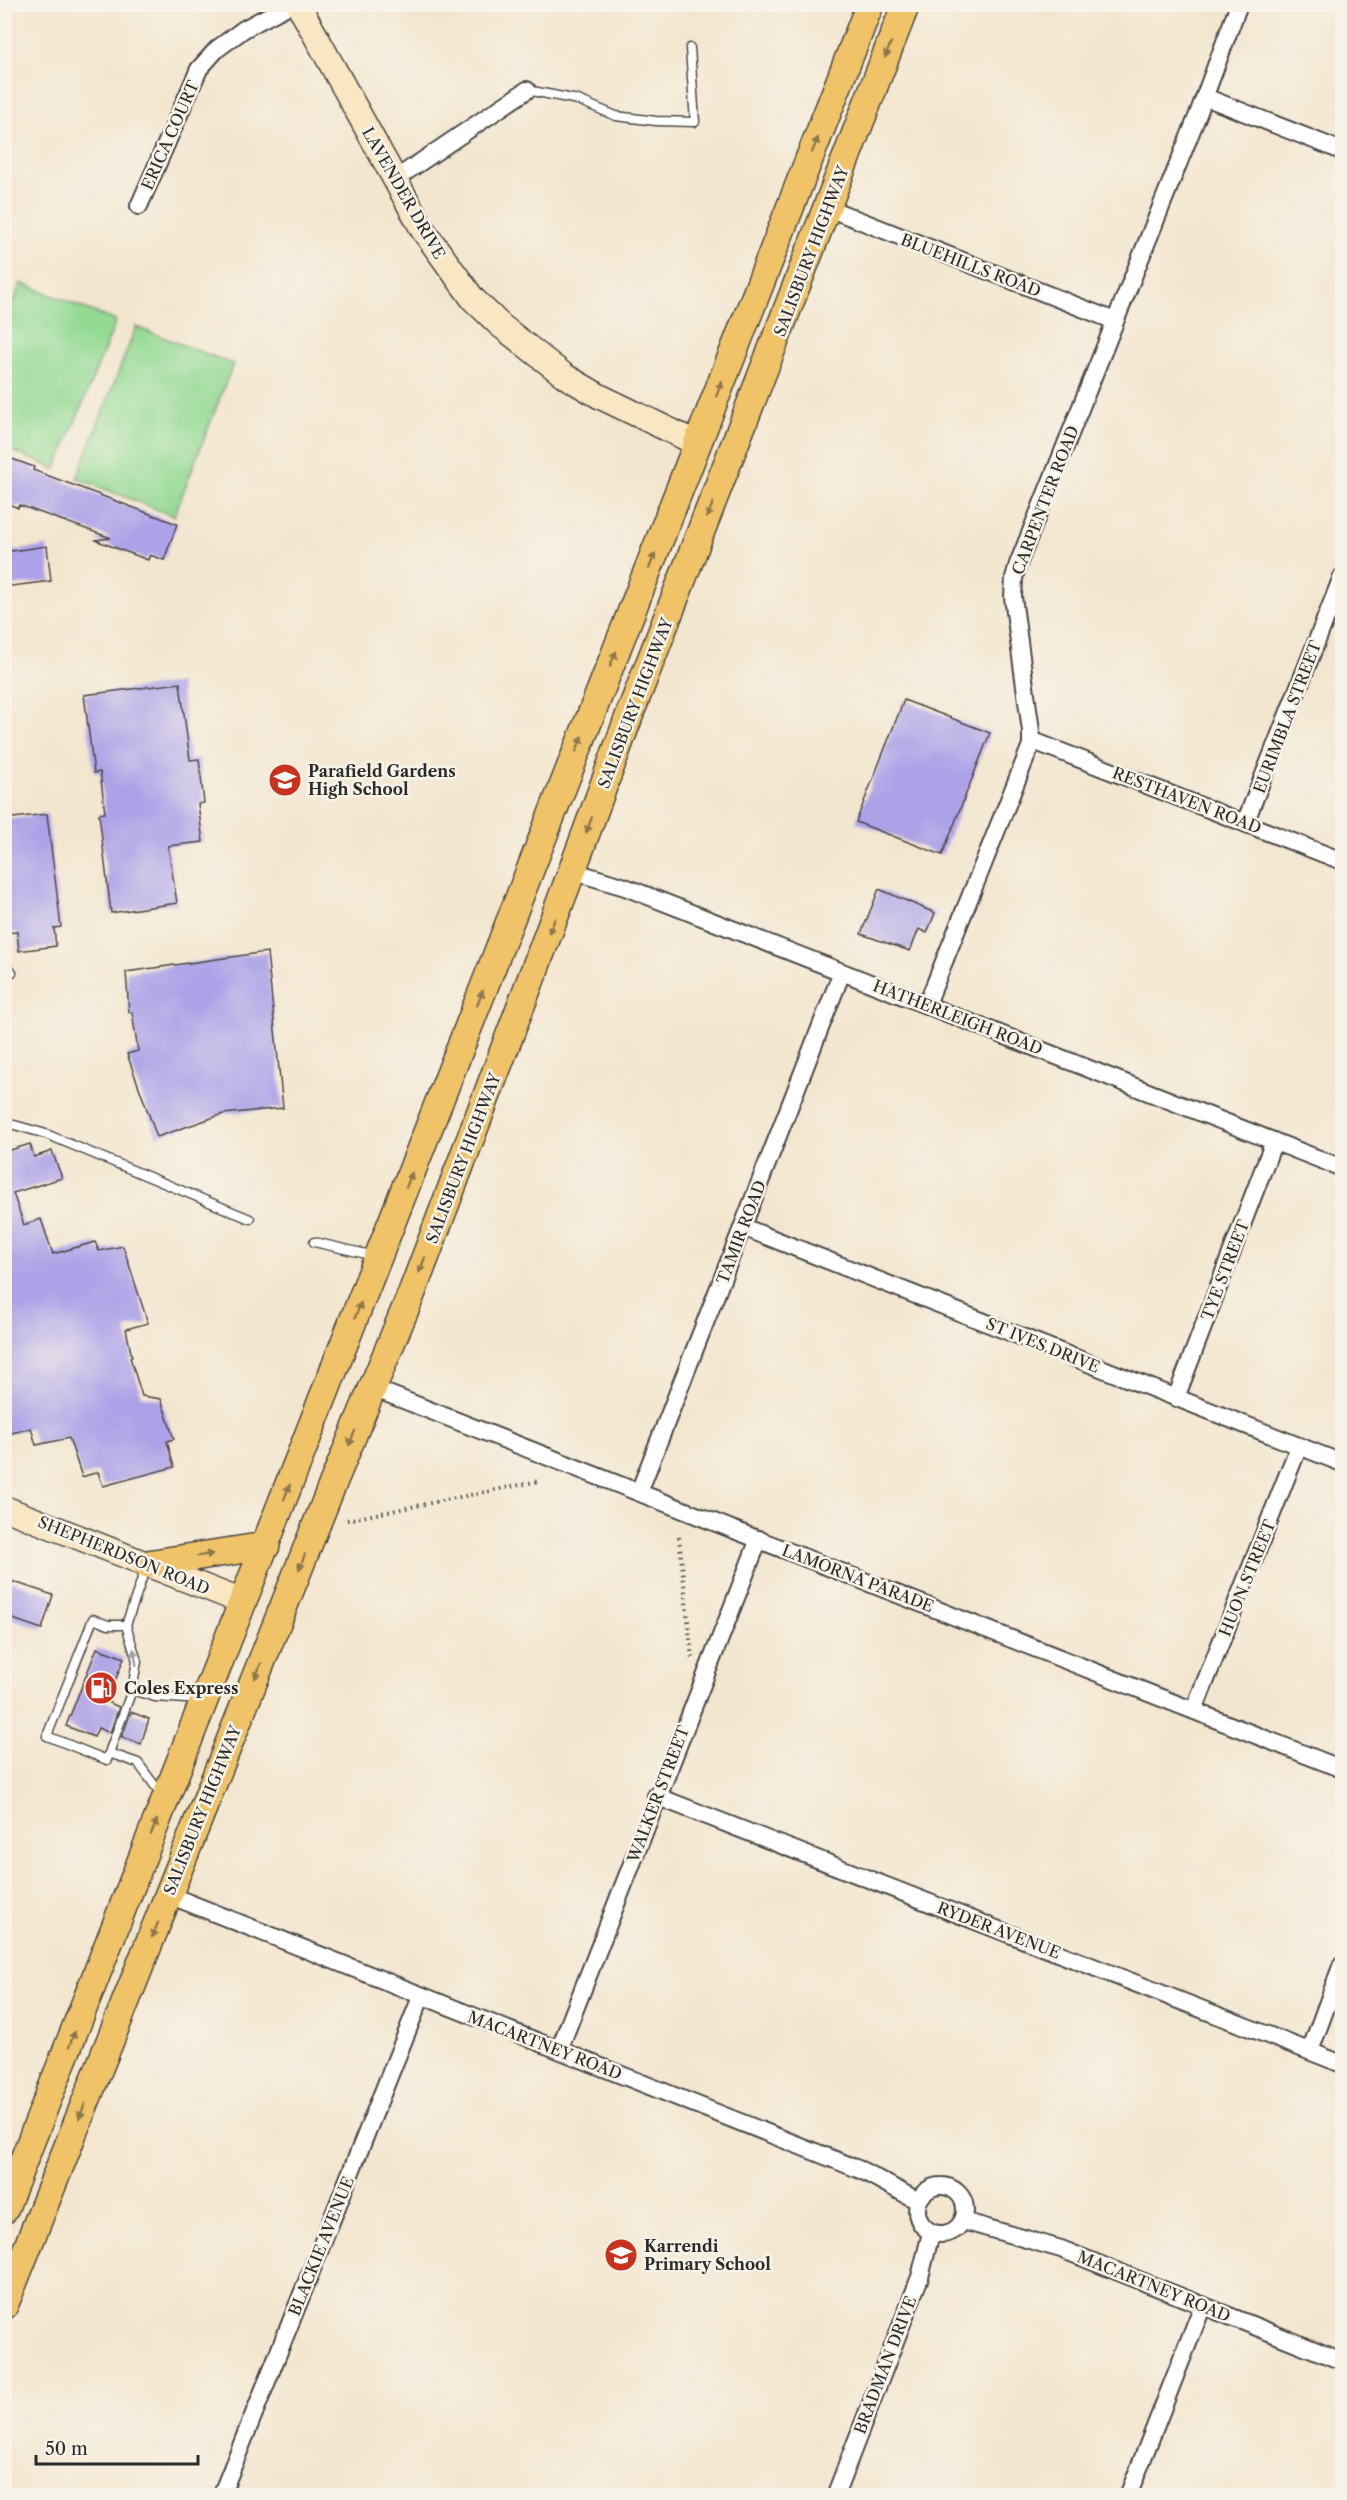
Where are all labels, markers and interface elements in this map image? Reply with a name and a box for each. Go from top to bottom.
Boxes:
one-way arrow [883,42,893,60]
street label: ERICA COURT [137,77,203,193]
street label: LAVENDER DRIVE [358,123,450,263]
one-way arrow [810,135,820,153]
street label: SALISBURY HIGHWAY [769,162,853,339]
street label: BLUEHILLS ROAD [898,229,1044,301]
one-way arrow [715,380,724,398]
street label: CARPENTER ROAD [1007,423,1083,577]
one-way arrow [705,502,715,520]
one-way arrow [648,552,657,570]
street label: SALISBURY HIGHWAY [593,614,677,791]
street label: EURIMBLA STREET [1249,638,1325,796]
one-way arrow [609,650,618,668]
one-way arrow [574,735,584,753]
place label: Parafield Gardens High School [308,761,456,799]
school or university icon: Parafield Gardens High School [267,762,303,798]
street label: RESTHAVEN ROAD [1110,762,1264,838]
one-way arrow [584,816,594,834]
one-way arrow [546,917,556,935]
street label: HATHERLEIGH ROAD [870,975,1046,1059]
one-way arrow [476,989,485,1007]
street label: SALISBURY HIGHWAY [421,1069,505,1246]
one-way arrow [404,1170,414,1188]
street label: TAMIR ROAD [712,1177,770,1287]
street label: TYE STREET [1197,1217,1253,1323]
one-way arrow [417,1256,426,1274]
one-way arrow [354,1301,363,1319]
street label: ST IVES DRIVE [983,1313,1103,1377]
one-way arrow [347,1429,356,1447]
one-way arrow [282,1482,292,1500]
street label: SHEPHERDSON ROAD [35,1511,213,1599]
street label: HUON STREET [1215,1517,1279,1639]
street label: LAMORNA PARADE [779,1540,937,1616]
one-way arrow [196,1551,215,1560]
one-way arrow [297,1553,306,1571]
one-way arrow [130,1647,139,1666]
one-way arrow [253,1662,262,1680]
fuel station icon: Coles Express [83,1670,119,1706]
place label: Coles Express [124,1678,238,1698]
street label: SALISBURY HIGHWAY [159,1722,245,1898]
street label: WALKER STREET [622,1723,693,1866]
one-way arrow [149,1818,159,1836]
street label: RYDER AVENUE [934,1897,1064,1963]
one-way arrow [150,1922,160,1940]
street label: MACARTNEY ROAD [465,2006,625,2084]
one-way arrow [68,2030,77,2048]
one-way arrow [77,2103,87,2121]
street label: BLACKIE AVENUE [284,2174,358,2318]
place label: Karrendi Primary School [644,2236,771,2274]
school or university icon: Karrendi Primary School [603,2237,639,2273]
street label: MACARTNEY ROAD [1074,2246,1234,2326]
street label: BRADMAN DRIVE [849,2293,921,2437]
scale bar [36,2428,198,2466]
text: 50 m [45,2438,88,2460]

